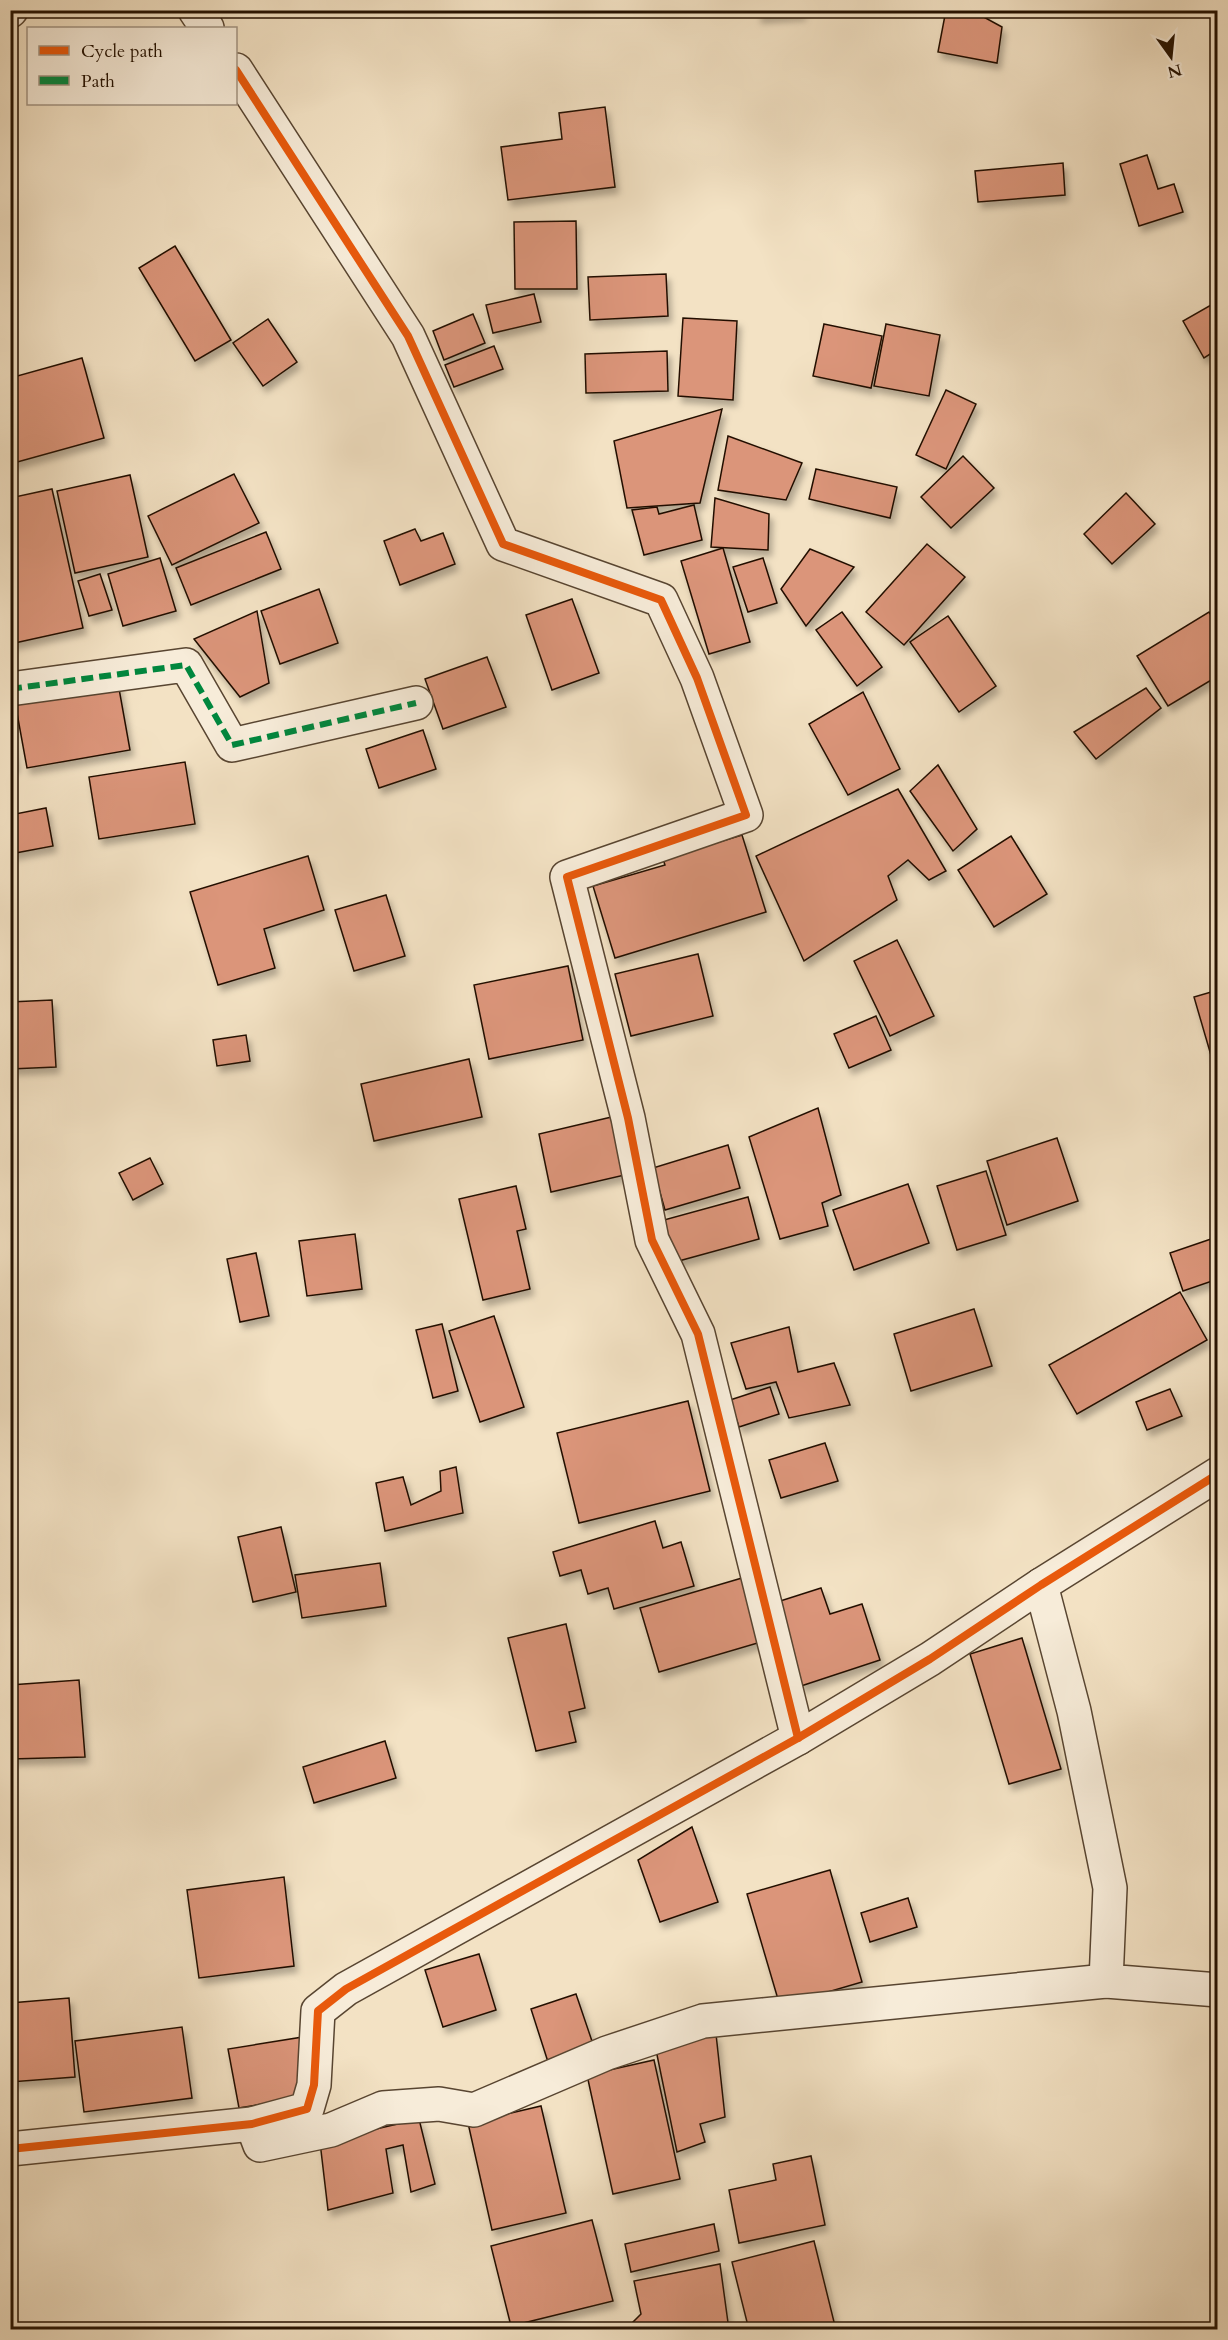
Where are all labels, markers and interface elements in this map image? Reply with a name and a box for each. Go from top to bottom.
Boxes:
legend [27,27,237,105]
north arrow [1141,27,1201,87]
text: Cycle path [81,39,163,64]
text: N [1165,58,1184,83]
text: Path [81,69,115,94]

